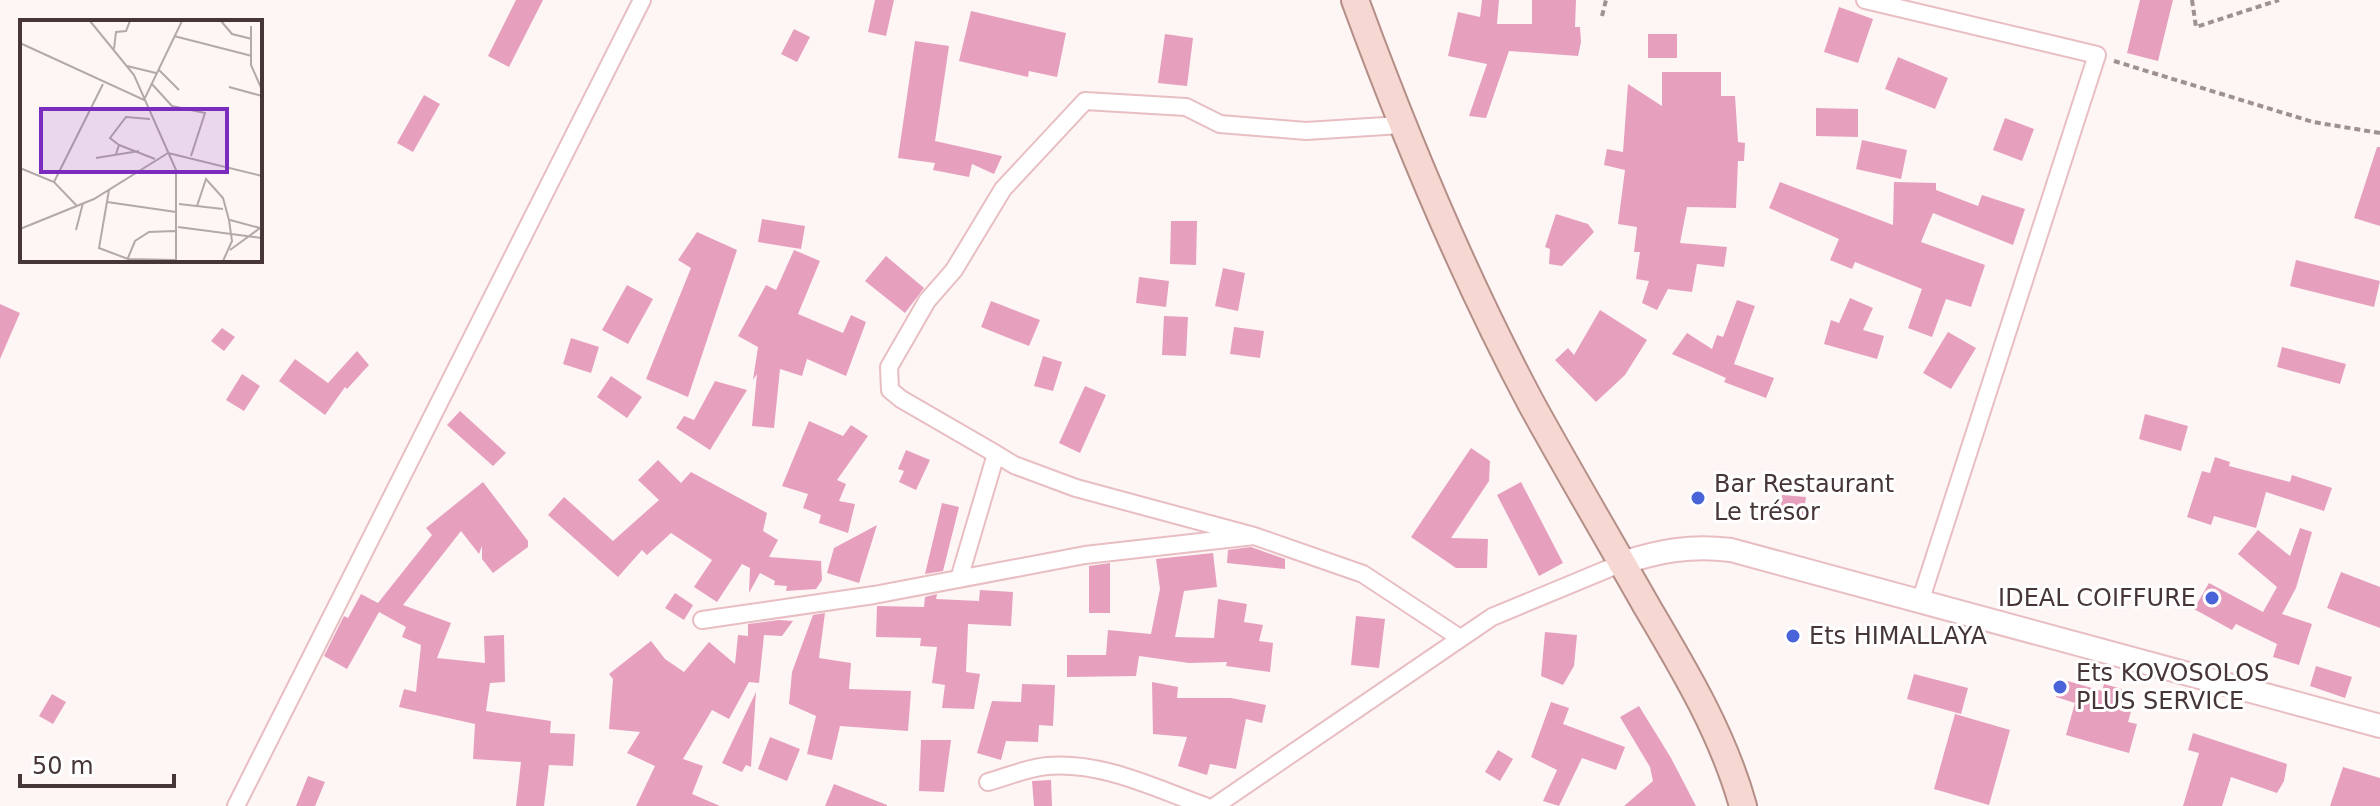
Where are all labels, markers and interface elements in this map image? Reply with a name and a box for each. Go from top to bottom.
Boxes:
inset map [20,20,262,262]
place label: Bar Restaurant Le trésor [1714,470,1894,526]
marker: Bar Restaurant Le trésor [1689,489,1707,507]
place label: IDEAL COIFFURE [1998,584,2196,612]
marker: IDEAL COIFFURE [2203,589,2221,607]
place label: Ets HIMALLAYA [1809,622,1988,650]
marker: Ets HIMALLAYA [1784,627,1802,645]
place label: Ets KOVOSOLOS PLUS SERVICE [2076,659,2269,715]
marker: Ets KOVOSOLOS PLUS SERVICE [2051,678,2069,696]
scale bar [20,738,174,788]
text: 50 m [32,752,94,780]

